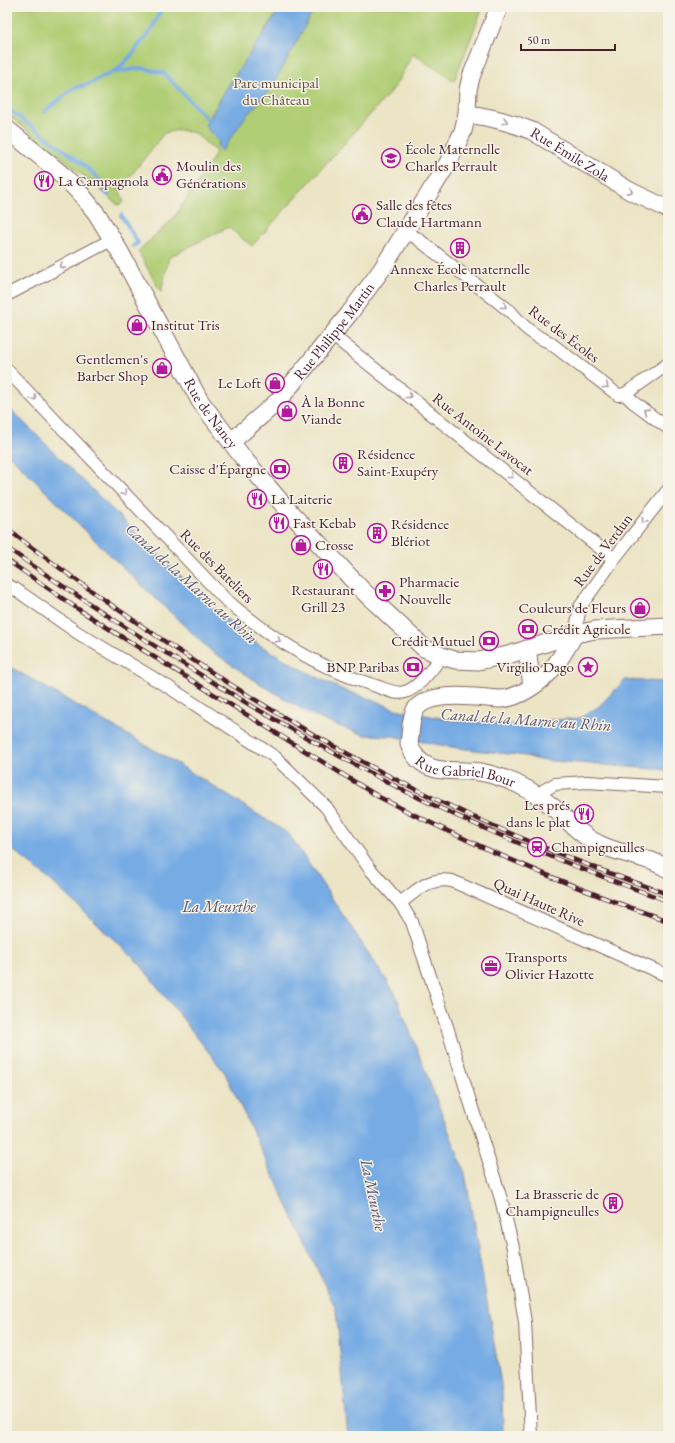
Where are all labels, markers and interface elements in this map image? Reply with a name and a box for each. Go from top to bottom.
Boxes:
scale bar [521,26,615,52]
text: 50 m [527,32,551,48]
park label: Parc municipal du Château [233,73,319,109]
one-way arrow [501,116,508,125]
street label: Rue Émile Zola [527,122,613,185]
place label: École Maternelle Charles Perrault [405,139,500,175]
school or university icon: École Maternelle Charles Perrault [380,147,402,169]
place label: Moulin des Générations [176,156,246,192]
public building icon: Moulin des Générations [151,164,173,186]
restaurant icon: La Campagnola [33,170,55,192]
place label: La Campagnola [58,171,149,190]
one-way arrow [626,186,633,194]
place label: Salle des fêtes Claude Hartmann [376,195,482,231]
public building icon: Salle des fêtes Claude Hartmann [351,203,373,225]
building icon: Annexe École maternelle Charles Perrault [449,237,471,259]
place label: Annexe École maternelle Charles Perrault [389,259,530,295]
one-way arrow [59,261,66,269]
street label: Rue Philippe Martin [289,278,378,384]
street label: Rue des Écoles [525,301,604,367]
one-way arrow [500,302,507,309]
shop icon: Institut Tris [126,314,148,336]
place label: Institut Tris [151,315,220,334]
place label: Gentlemen's Barber Shop [76,349,148,385]
shop icon: Gentlemen's Barber Shop [151,357,173,379]
shop icon: Le Loft [264,372,286,394]
place label: Le Loft [218,373,261,392]
street label: Rue de Nancy [180,374,243,452]
one-way arrow [601,381,608,388]
street label: Rue Antoine Lavocat [429,388,538,479]
place label: À la Bonne Viande [300,392,365,428]
one-way arrow [404,392,411,399]
one-way arrow [29,394,36,401]
shop icon: À la Bonne Viande [276,400,298,422]
one-way arrow [644,409,651,416]
place label: Résidence Saint-Exupéry [357,444,439,480]
building icon: Résidence Saint-Exupéry [332,452,354,474]
bank icon: Caisse d'Épargne [269,458,291,480]
place label: Caisse d'Épargne [169,459,266,478]
one-way arrow [507,472,514,479]
one-way arrow [119,488,126,495]
restaurant icon: La Laiterie [246,488,268,510]
place label: La Laiterie [271,489,332,508]
street label: Rue de Verdun [569,509,636,590]
restaurant icon: Fast Kebab [268,512,290,534]
place label: Fast Kebab [293,513,356,532]
place label: Résidence Blériot [391,514,449,550]
one-way arrow [641,517,649,524]
water label: Canal de la Marne au Rhin [121,518,262,648]
building icon: Résidence Blériot [366,522,388,544]
street label: Rue des Bateliers [176,525,258,607]
shop icon: Crosse [290,534,312,556]
place label: Crosse [315,535,354,554]
restaurant icon: Restaurant Grill 23 [312,558,334,580]
place label: Pharmacie Nouvelle [399,572,459,608]
place label: Restaurant Grill 23 [291,580,355,616]
pharmacy icon: Pharmacie Nouvelle [374,580,396,602]
shop icon: Couleurs de Fleurs [629,597,651,619]
place label: Couleurs de Fleurs [518,598,626,617]
bank icon: Crédit Agricole [517,618,539,640]
place label: Crédit Agricole [542,619,631,638]
bank icon: Crédit Mutuel [478,630,500,652]
place label: Crédit Mutuel [391,631,475,650]
one-way arrow [274,635,281,642]
bank icon: BNP Paribas [402,656,424,678]
place icon: Virgilio Dago [577,656,599,678]
place label: BNP Paribas [327,657,399,676]
place label: Virgilio Dago [496,657,574,676]
water label: Canal de la Marne au Rhin [440,703,612,736]
street label: Rue Gabriel Bour [412,751,519,791]
place label: Les prés dans le plat [506,795,570,831]
restaurant icon: Les prés dans le plat [573,803,595,825]
station icon: Champigneulles [526,836,548,858]
place label: Champigneulles [551,837,645,856]
street label: Quai Haute Rive [491,873,588,930]
water label: La Meurthe [181,896,256,917]
place label: Transports Olivier Hazotte [505,947,594,983]
office icon: Transports Olivier Hazotte [480,955,502,977]
water label: La Meurthe [355,1156,392,1234]
place label: La Brasserie de Champigneulles [505,1184,599,1220]
building icon: La Brasserie de Champigneulles [602,1192,624,1214]

